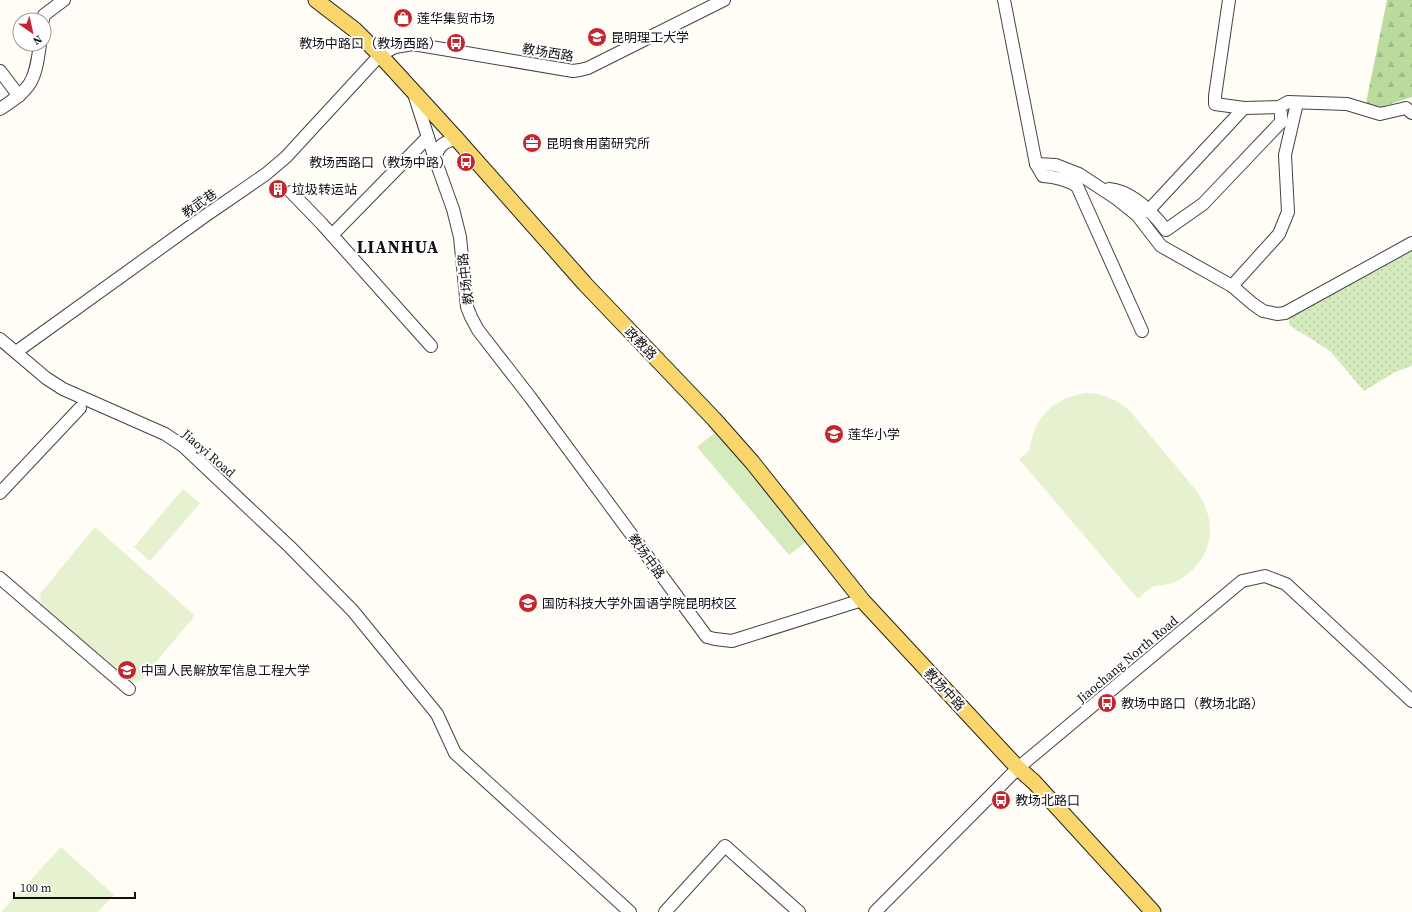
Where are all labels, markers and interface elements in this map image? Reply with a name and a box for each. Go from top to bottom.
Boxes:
shop icon: 莲华集贸市场 [392,7,414,29]
place label: 莲华集贸市场 [417,10,495,27]
north arrow [12,12,52,52]
school or university icon: 昆明理工大学 [586,26,608,48]
place label: 昆明理工大学 [611,29,689,46]
text: N [30,31,45,48]
bus stop icon: 教场中路口（教场西路） [445,32,467,54]
place label: 教场中路口（教场西路） [299,35,442,52]
street label: 教场西路 [521,40,575,65]
office icon: 昆明食用菌研究所 [521,132,543,154]
place label: 昆明食用菌研究所 [546,135,650,152]
bus stop icon: 教场西路口（教场中路） [455,151,477,173]
place label: 教场西路口（教场中路） [309,154,452,171]
building icon: 垃圾转运站 [267,178,289,200]
place label: 垃圾转运站 [292,181,357,198]
street label: 教武巷 [178,185,220,222]
district label: LIANHUA [357,235,439,259]
street label: 教场中路 [454,252,477,306]
street label: 政教路 [621,323,660,363]
school or university icon: 莲华小学 [823,423,845,445]
street label: Jiaoyi Road [178,425,239,482]
place label: 莲华小学 [848,426,900,443]
street label: 教场中路 [624,530,669,582]
school or university icon: 国防科技大学外国语学院昆明校区 [517,592,539,614]
place label: 国防科技大学外国语学院昆明校区 [542,595,737,612]
street label: Jiaochang North Road [1072,612,1182,707]
school or university icon: 中国人民解放军信息工程大学 [116,659,138,681]
place label: 中国人民解放军信息工程大学 [141,662,310,679]
street label: 教场中路 [921,665,969,714]
bus stop icon: 教场中路口（教场北路） [1096,692,1118,714]
place label: 教场中路口（教场北路） [1121,695,1264,712]
bus stop icon: 教场北路口 [990,789,1012,811]
place label: 教场北路口 [1015,792,1080,809]
scale bar [14,874,135,900]
text: 100 m [20,880,52,896]

